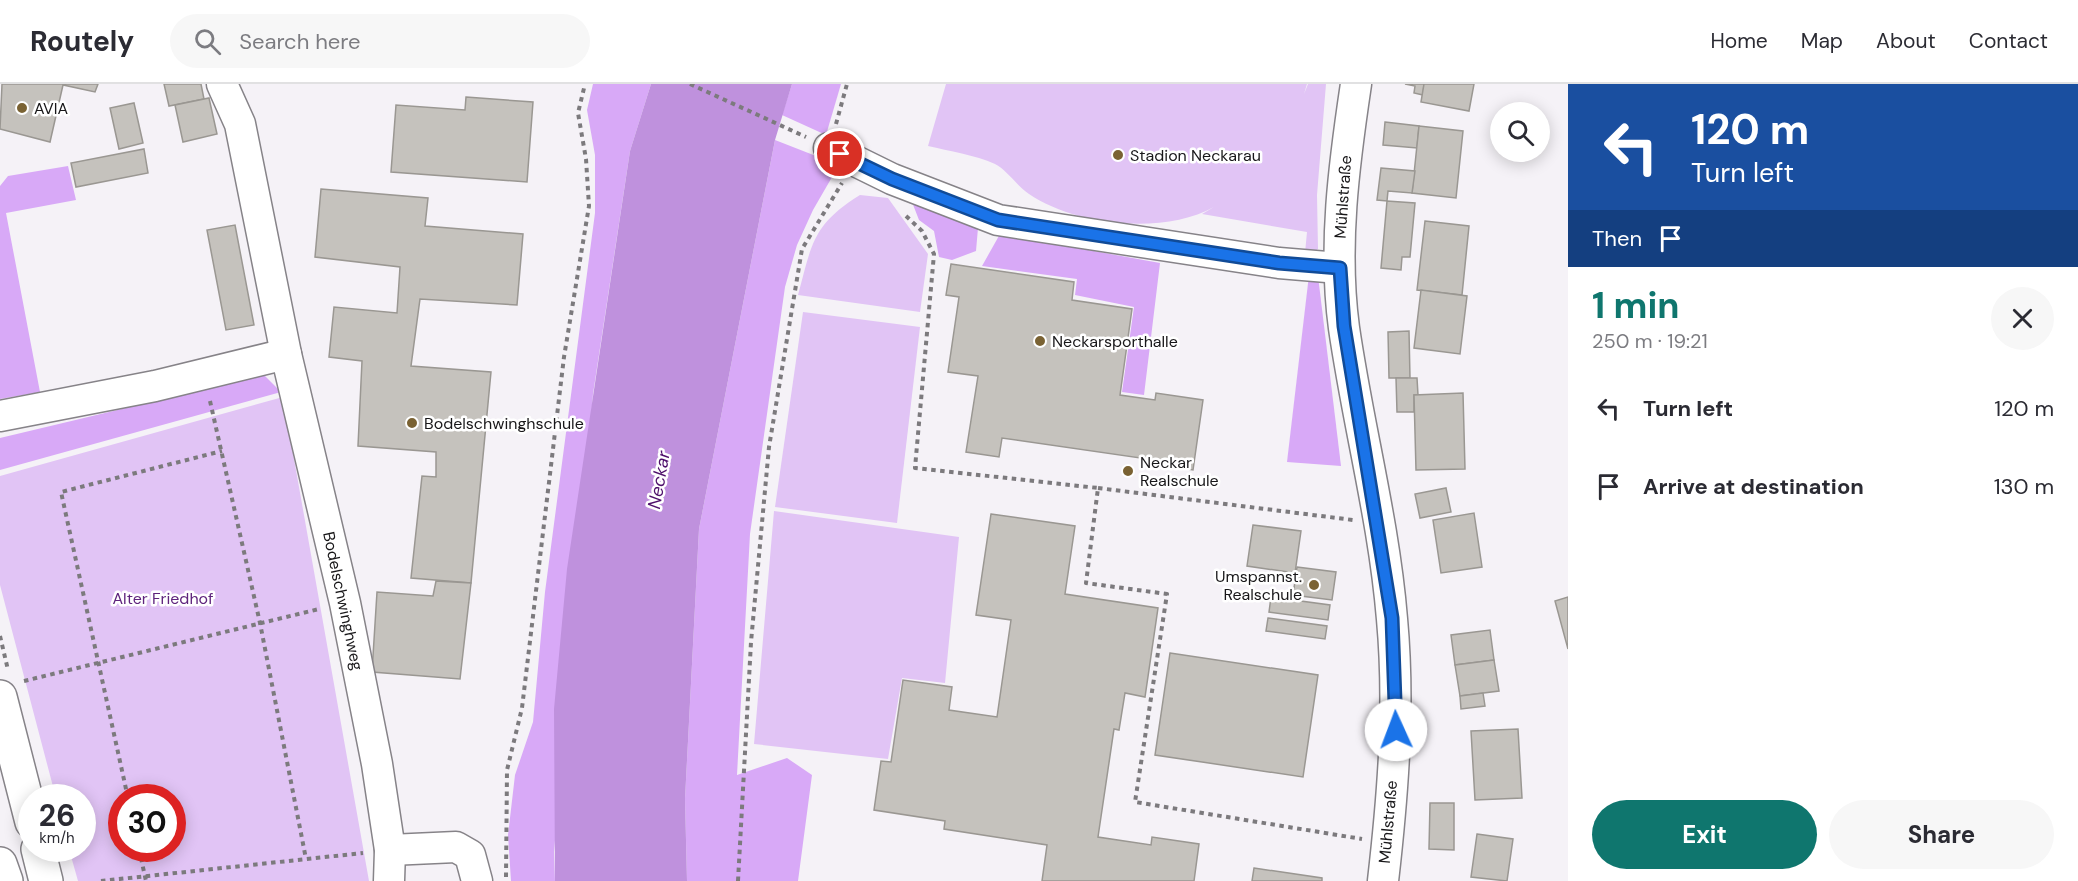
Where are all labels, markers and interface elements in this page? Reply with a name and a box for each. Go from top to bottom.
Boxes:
search box [170,14,590,68]
text: Routely [30,23,134,60]
icon: search [191,25,224,58]
text: Search here [239,27,361,56]
text: Home [1710,27,1768,55]
text: Map [1801,27,1843,55]
text: About [1876,27,1936,55]
text: Contact [1969,27,2048,55]
place label: AVIA [34,98,69,119]
marker: AVIA [15,101,29,115]
map controls [1490,102,1550,162]
button: search [1490,102,1550,162]
text: 120 m [1691,102,1809,157]
icon: left [1592,108,1670,186]
pin [814,128,865,179]
icon: arrive [823,137,856,170]
place label: Stadion Neckarau [1130,145,1261,166]
marker: Stadion Neckarau [1111,148,1125,162]
street label: Mühlstraße [1330,155,1356,239]
text: Turn left [1691,155,1794,190]
icon: arrive [1654,222,1687,255]
text: Then [1592,224,1642,253]
text: 1 min [1592,282,1680,329]
button: close [1991,287,2054,350]
text: 250 m · 19:21 [1592,328,1708,354]
place label: Neckarsporthalle [1052,331,1178,352]
marker: Neckarsporthalle [1033,334,1047,348]
icon: left [1592,392,1625,425]
text: Turn left [1643,394,1733,423]
text: 120 m [1994,394,2054,423]
place label: Bodelschwinghschule [424,413,584,434]
marker: Bodelschwinghschule [405,416,419,430]
water label: Neckar [642,448,676,511]
place label: Neckar Realschule [1140,452,1219,491]
marker: Neckar Realschule [1121,464,1135,478]
icon: arrive [1592,470,1625,503]
text: Arrive at destination [1643,472,1864,501]
text: 130 m [1994,472,2054,501]
street label: Bodelschwinghweg [318,530,368,672]
place label: Umspannst. Realschule [1215,566,1302,605]
marker: Umspannst. Realschule [1307,578,1321,592]
park label: Alter Friedhof [112,588,214,609]
position arrow [1364,698,1428,762]
street label: Mühlstraße [1374,780,1402,864]
speed limit sign: 30 [108,784,186,862]
text: 26 [39,796,75,835]
button: Exit [1592,800,1817,869]
button: Share [1829,800,2054,869]
text: km/h [39,828,75,848]

